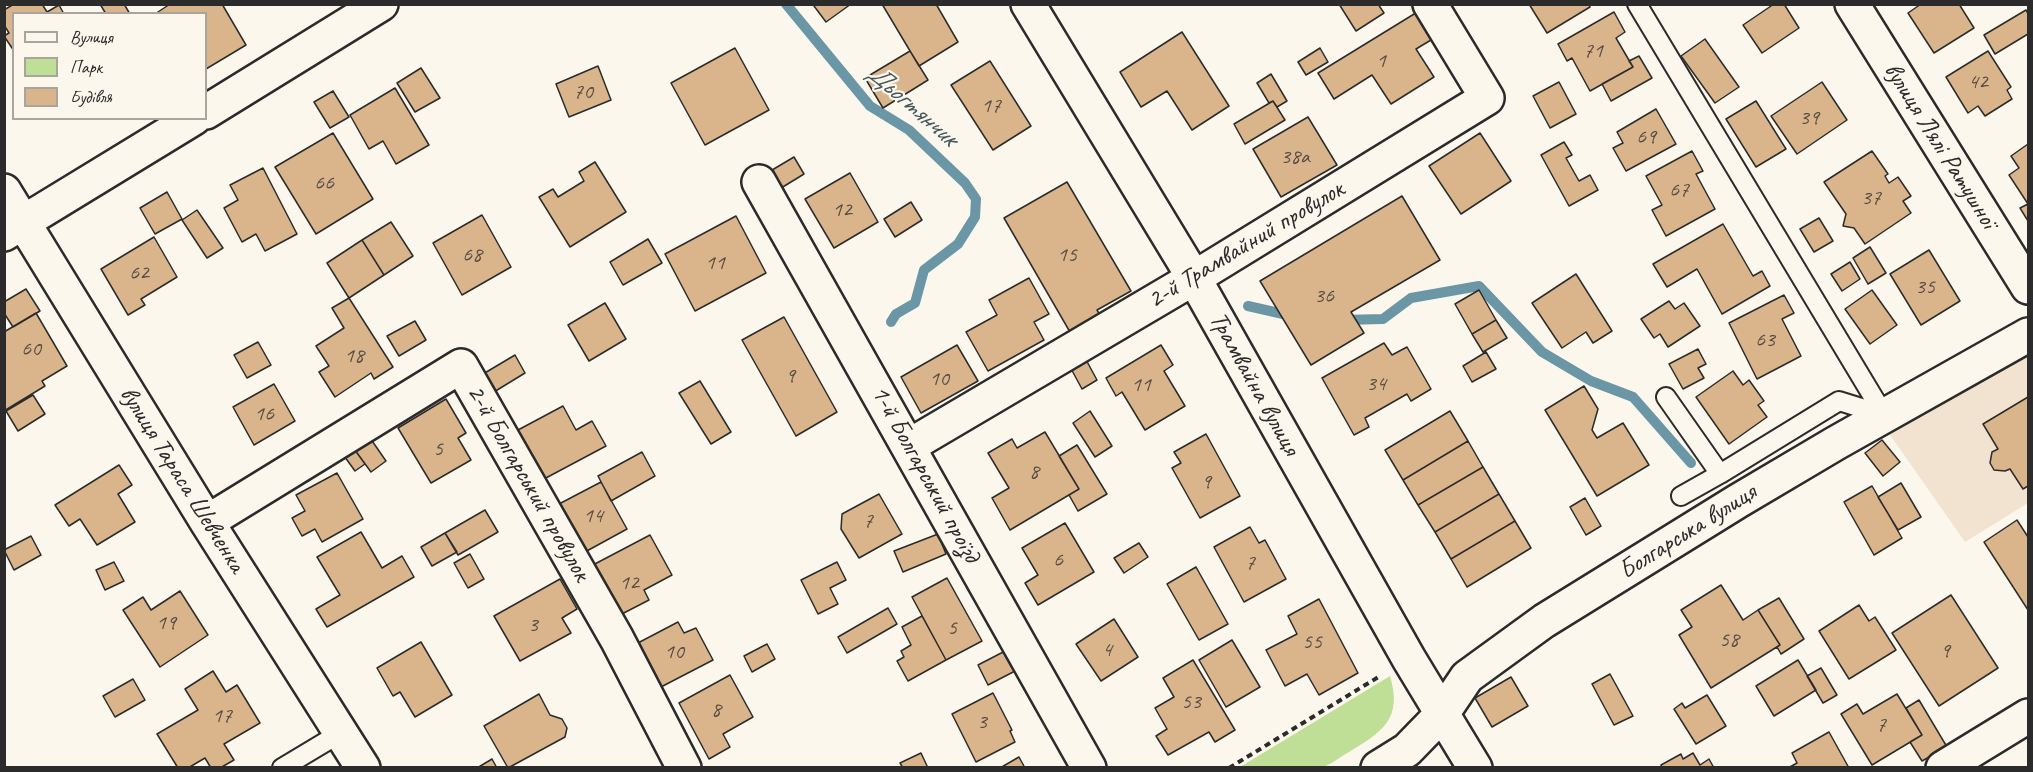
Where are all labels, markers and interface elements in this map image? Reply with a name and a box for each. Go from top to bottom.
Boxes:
legend [12,12,207,120]
text: Вулиця [70,26,113,48]
house number: 71 [1583,38,1603,64]
house number: 1 [1376,48,1386,74]
text: Парк [70,56,102,78]
street label: вулиця Лялі Ратушної [1876,57,2004,235]
water label: Дьогтянчик [860,58,964,154]
house number: 42 [1968,69,1988,95]
house number: 70 [573,79,593,105]
text: Будівля [70,86,112,108]
house number: 17 [981,93,1001,119]
house number: 39 [1799,105,1819,131]
house number: 69 [1636,124,1656,150]
house number: 38а [1280,144,1310,170]
house number: 66 [314,170,334,196]
street label: 2-й Трамвайний провулок [1142,174,1350,316]
house number: 67 [1669,177,1689,203]
house number: 37 [1861,185,1881,211]
house number: 12 [832,197,852,223]
house number: 68 [462,242,482,268]
house number: 15 [1057,242,1077,268]
house number: 11 [705,250,725,276]
house number: 62 [129,260,149,286]
house number: 35 [1915,274,1935,300]
house number: 36 [1314,283,1334,309]
street label: Трамвайна вулиця [1202,307,1306,461]
house number: 63 [1755,327,1775,353]
house number: 60 [21,336,41,362]
house number: 18 [344,343,364,369]
house number: 9 [785,363,795,389]
house number: 10 [929,366,949,392]
house number: 34 [1366,371,1386,397]
house number: 11 [1131,372,1151,398]
street label: 2-й Болгарський провулок [459,379,597,587]
street label: 1-й Болгарський проїзд [864,380,986,568]
street label: вулиця Тараса Шевченка [112,381,252,579]
house number: 16 [254,401,274,427]
house number: 5 [433,436,443,462]
house number: 8 [1029,459,1039,485]
house number: 9 [1201,469,1211,495]
street label: Болгарська вулиця [1613,477,1763,587]
house number: 14 [583,503,603,529]
house number: 7 [863,508,873,534]
house number: 6 [1053,547,1063,573]
house number: 7 [1245,550,1255,576]
house number: 12 [619,570,639,596]
house number: 19 [156,610,176,636]
house number: 3 [528,612,538,638]
house number: 5 [947,615,957,641]
house number: 58 [1719,627,1739,653]
house number: 55 [1302,629,1322,655]
house number: 4 [1102,637,1112,663]
house number: 9 [1940,638,1950,664]
house number: 10 [664,639,684,665]
house number: 53 [1181,689,1201,715]
house number: 8 [711,697,721,723]
house number: 17 [212,703,232,729]
house number: 3 [977,709,987,735]
house number: 7 [1876,712,1886,738]

